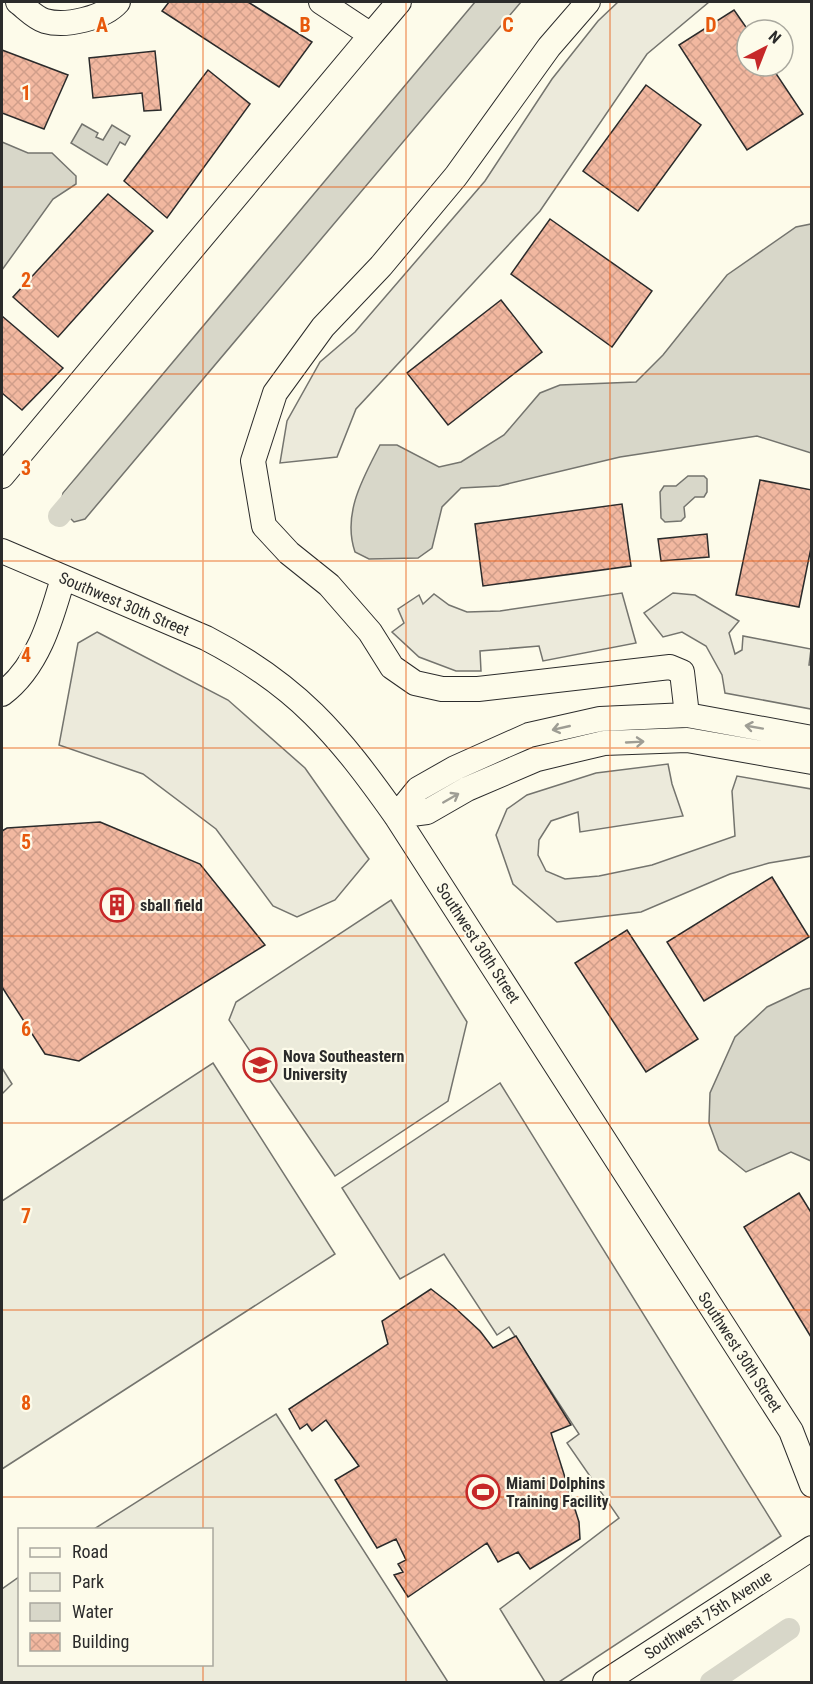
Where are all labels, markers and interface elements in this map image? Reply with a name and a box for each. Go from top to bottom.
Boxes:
text: A [96,13,108,37]
text: B [299,13,311,37]
text: C [502,13,514,37]
text: D [705,13,717,37]
north arrow [735,18,795,78]
text: N [765,27,785,48]
text: 1 [21,81,31,105]
text: 2 [21,268,31,292]
text: 3 [21,456,31,480]
street label: Southwest 30th Street [56,568,192,640]
text: 4 [21,643,31,667]
one-way arrow [745,721,764,732]
one-way arrow [552,723,571,734]
one-way arrow [625,736,645,748]
one-way arrow [442,792,459,804]
text: 5 [21,830,31,854]
street label: Southwest 30th Street [432,879,524,1007]
building icon: sball field [99,887,135,923]
place label: sball field [140,896,203,915]
text: 6 [21,1017,31,1041]
school or university icon: Nova Southeastern University [242,1047,278,1083]
place label: Nova Southeastern University [283,1047,404,1084]
text: 7 [21,1204,31,1228]
street label: Southwest 30th Street [694,1288,786,1416]
text: 8 [21,1391,31,1415]
sports icon: Miami Dolphins Training Facility [465,1474,501,1510]
place label: Miami Dolphins Training Facility [506,1474,609,1511]
legend [18,1528,213,1666]
text: Road [72,1541,108,1562]
street label: Southwest 75th Avenue [641,1567,775,1663]
text: Park [72,1571,104,1592]
text: Water [72,1601,114,1622]
text: Building [72,1631,129,1652]

